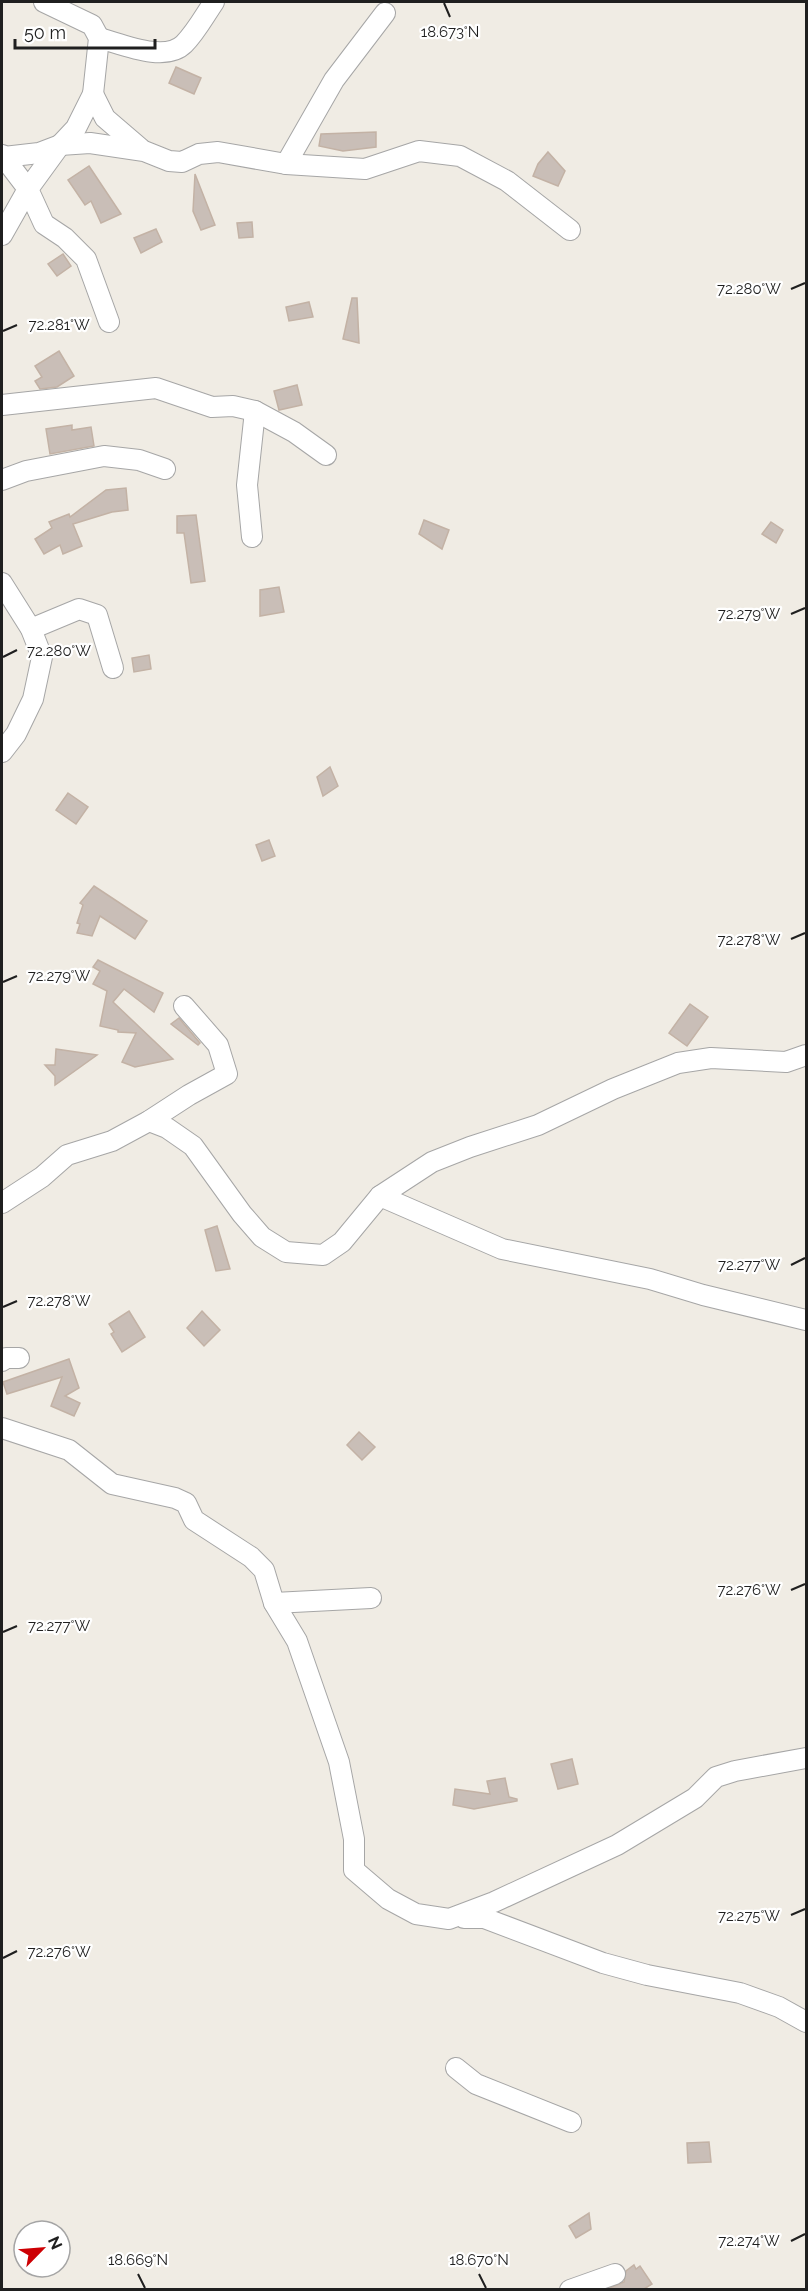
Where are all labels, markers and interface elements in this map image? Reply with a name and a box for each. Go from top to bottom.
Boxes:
scale bar [15,12,154,50]
text: 50 m [24,22,66,43]
text: 18.673°N [421,23,479,41]
text: 72.280°W [717,280,781,298]
text: 72.281°W [28,316,90,334]
text: 72.279°W [718,605,781,623]
text: 72.280°W [27,642,91,660]
text: 72.278°W [717,931,781,949]
text: 72.279°W [28,967,91,985]
text: 72.277°W [718,1256,780,1274]
text: 72.278°W [27,1292,91,1310]
text: 72.276°W [717,1581,781,1599]
text: 72.277°W [28,1617,90,1635]
text: 72.275°W [718,1907,780,1925]
text: 72.276°W [27,1943,91,1961]
north arrow [12,2219,72,2279]
text: 72.274°W [718,2232,780,2250]
text: N [44,2233,66,2252]
text: 18.669°N [108,2251,168,2269]
text: 18.670°N [449,2251,509,2269]

